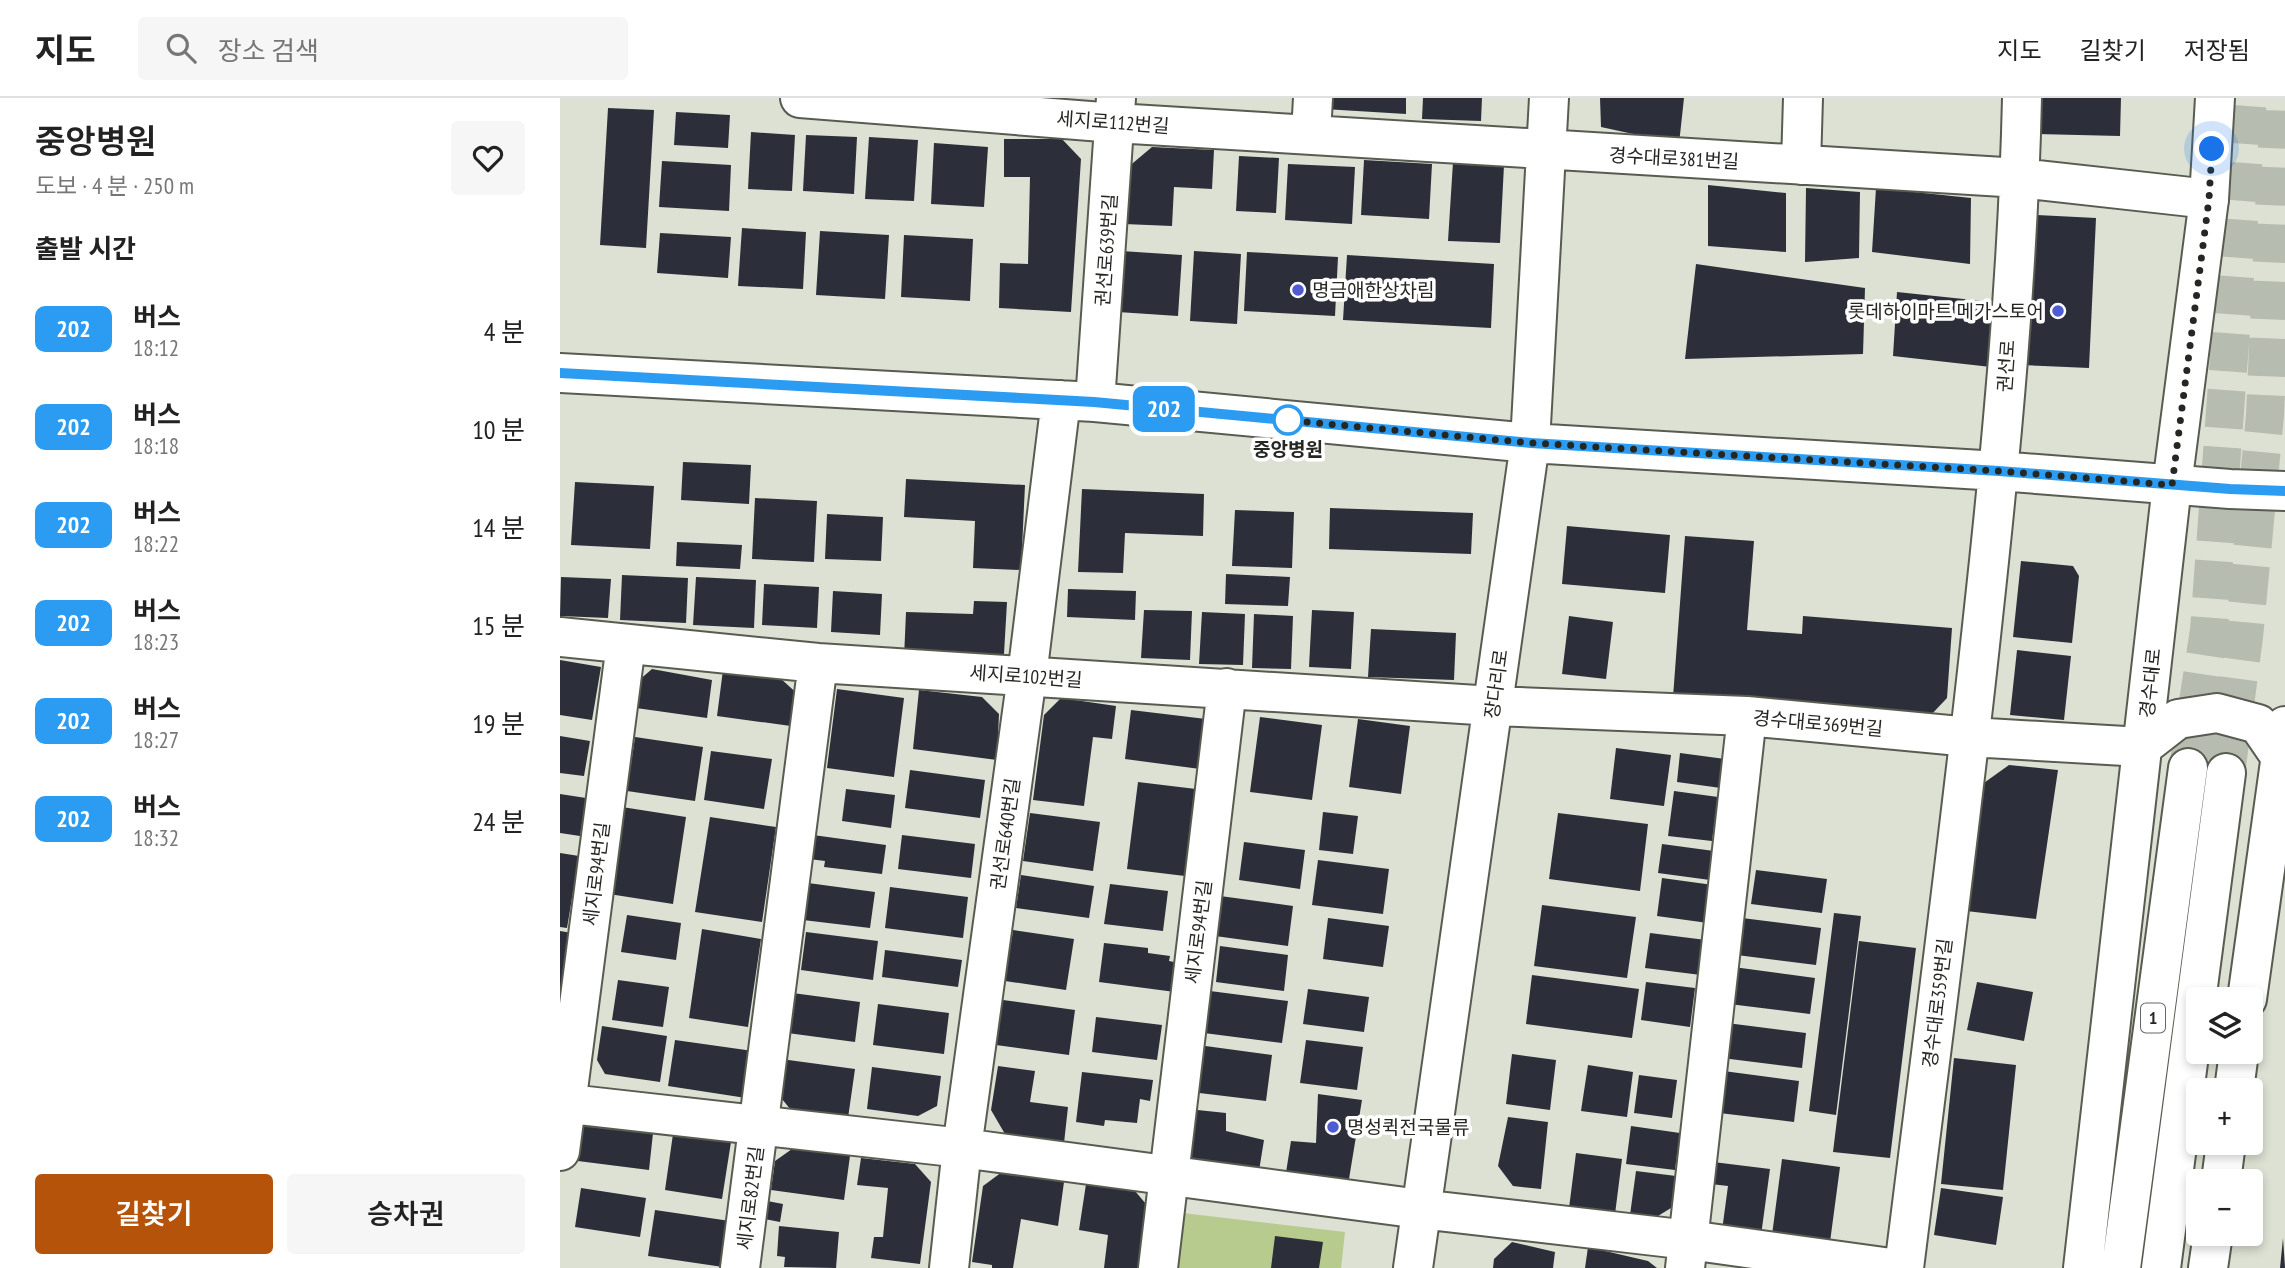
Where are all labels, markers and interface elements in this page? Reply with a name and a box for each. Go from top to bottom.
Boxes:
search box [138,17,628,80]
text: 지도 [35,28,96,71]
icon: search [162,29,200,67]
text: 장소 검색 [218,34,319,67]
text: 지도 [1997,35,2042,66]
text: 길찾기 [2080,35,2146,66]
text: 저장됨 [2184,35,2250,66]
street label: 세지로112번길 [1056,106,1170,138]
text: 중앙병원 [35,119,156,162]
button: heart [451,121,525,195]
your location [2194,131,2229,166]
street label: 경수대로381번길 [1608,143,1740,173]
text: 도보 · 4 분 · 250 m [35,171,194,200]
street label: 권선로639번길 [1090,193,1122,307]
text: 출발 시간 [35,232,136,265]
place label: 명금애한상차림 [1312,278,1434,302]
marker: 명금애한상차림 [1290,282,1306,298]
place label: 롯데하이마트 메가스토어 [1848,299,2044,323]
text: 버스 [133,300,181,333]
marker: 롯데하이마트 메가스토어 [2050,303,2066,319]
text: 202 [56,313,91,344]
text: 4 분 [484,315,525,348]
text: 18:12 [133,333,179,362]
street label: 권선로 [1992,339,2020,393]
line badge: 202 [1124,386,1204,432]
text: 202 [1147,393,1181,424]
text: 버스 [133,398,181,431]
marker: 중앙병원 [1273,405,1303,435]
text: 202 [56,411,91,442]
text: 10 분 [472,413,525,446]
text: 18:18 [133,431,179,460]
place label: 중앙병원 [1253,437,1323,461]
text: 버스 [133,496,181,529]
text: 202 [56,509,91,540]
text: 14 분 [472,511,525,544]
text: 18:22 [133,529,179,558]
text: 버스 [133,594,181,627]
text: 202 [56,607,91,638]
text: 15 분 [472,609,525,642]
text: 18:23 [133,627,179,656]
street label: 경수대로 [2134,647,2166,719]
street label: 장다리로 [1479,648,1513,720]
street label: 세지로102번길 [969,660,1083,692]
text: 버스 [133,692,181,725]
text: 202 [56,705,91,736]
street label: 경수대로369번길 [1752,705,1884,741]
text: 19 분 [472,707,525,740]
text: 18:27 [133,725,179,754]
street label: 권선로640번길 [985,776,1025,892]
text: 버스 [133,790,181,823]
text: 202 [56,803,91,834]
text: 24 분 [472,805,525,838]
street label: 세지로94번길 [578,821,614,927]
text: 18:32 [133,823,179,852]
street label: 세지로94번길 [1180,879,1216,985]
street label: 경수대로359번길 [1917,937,1957,1069]
map controls [2186,987,2263,1246]
button: layers [2186,987,2263,1064]
road number: 1 [2141,1003,2165,1032]
button: + [2186,1078,2263,1155]
place label: 명성퀵전국물류 [1347,1115,1469,1139]
marker: 명성퀵전국물류 [1325,1119,1341,1135]
street label: 세지로82번길 [732,1145,768,1251]
button: − [2186,1169,2263,1246]
button: 길찾기 [35,1174,273,1254]
button: 승차권 [287,1174,525,1254]

